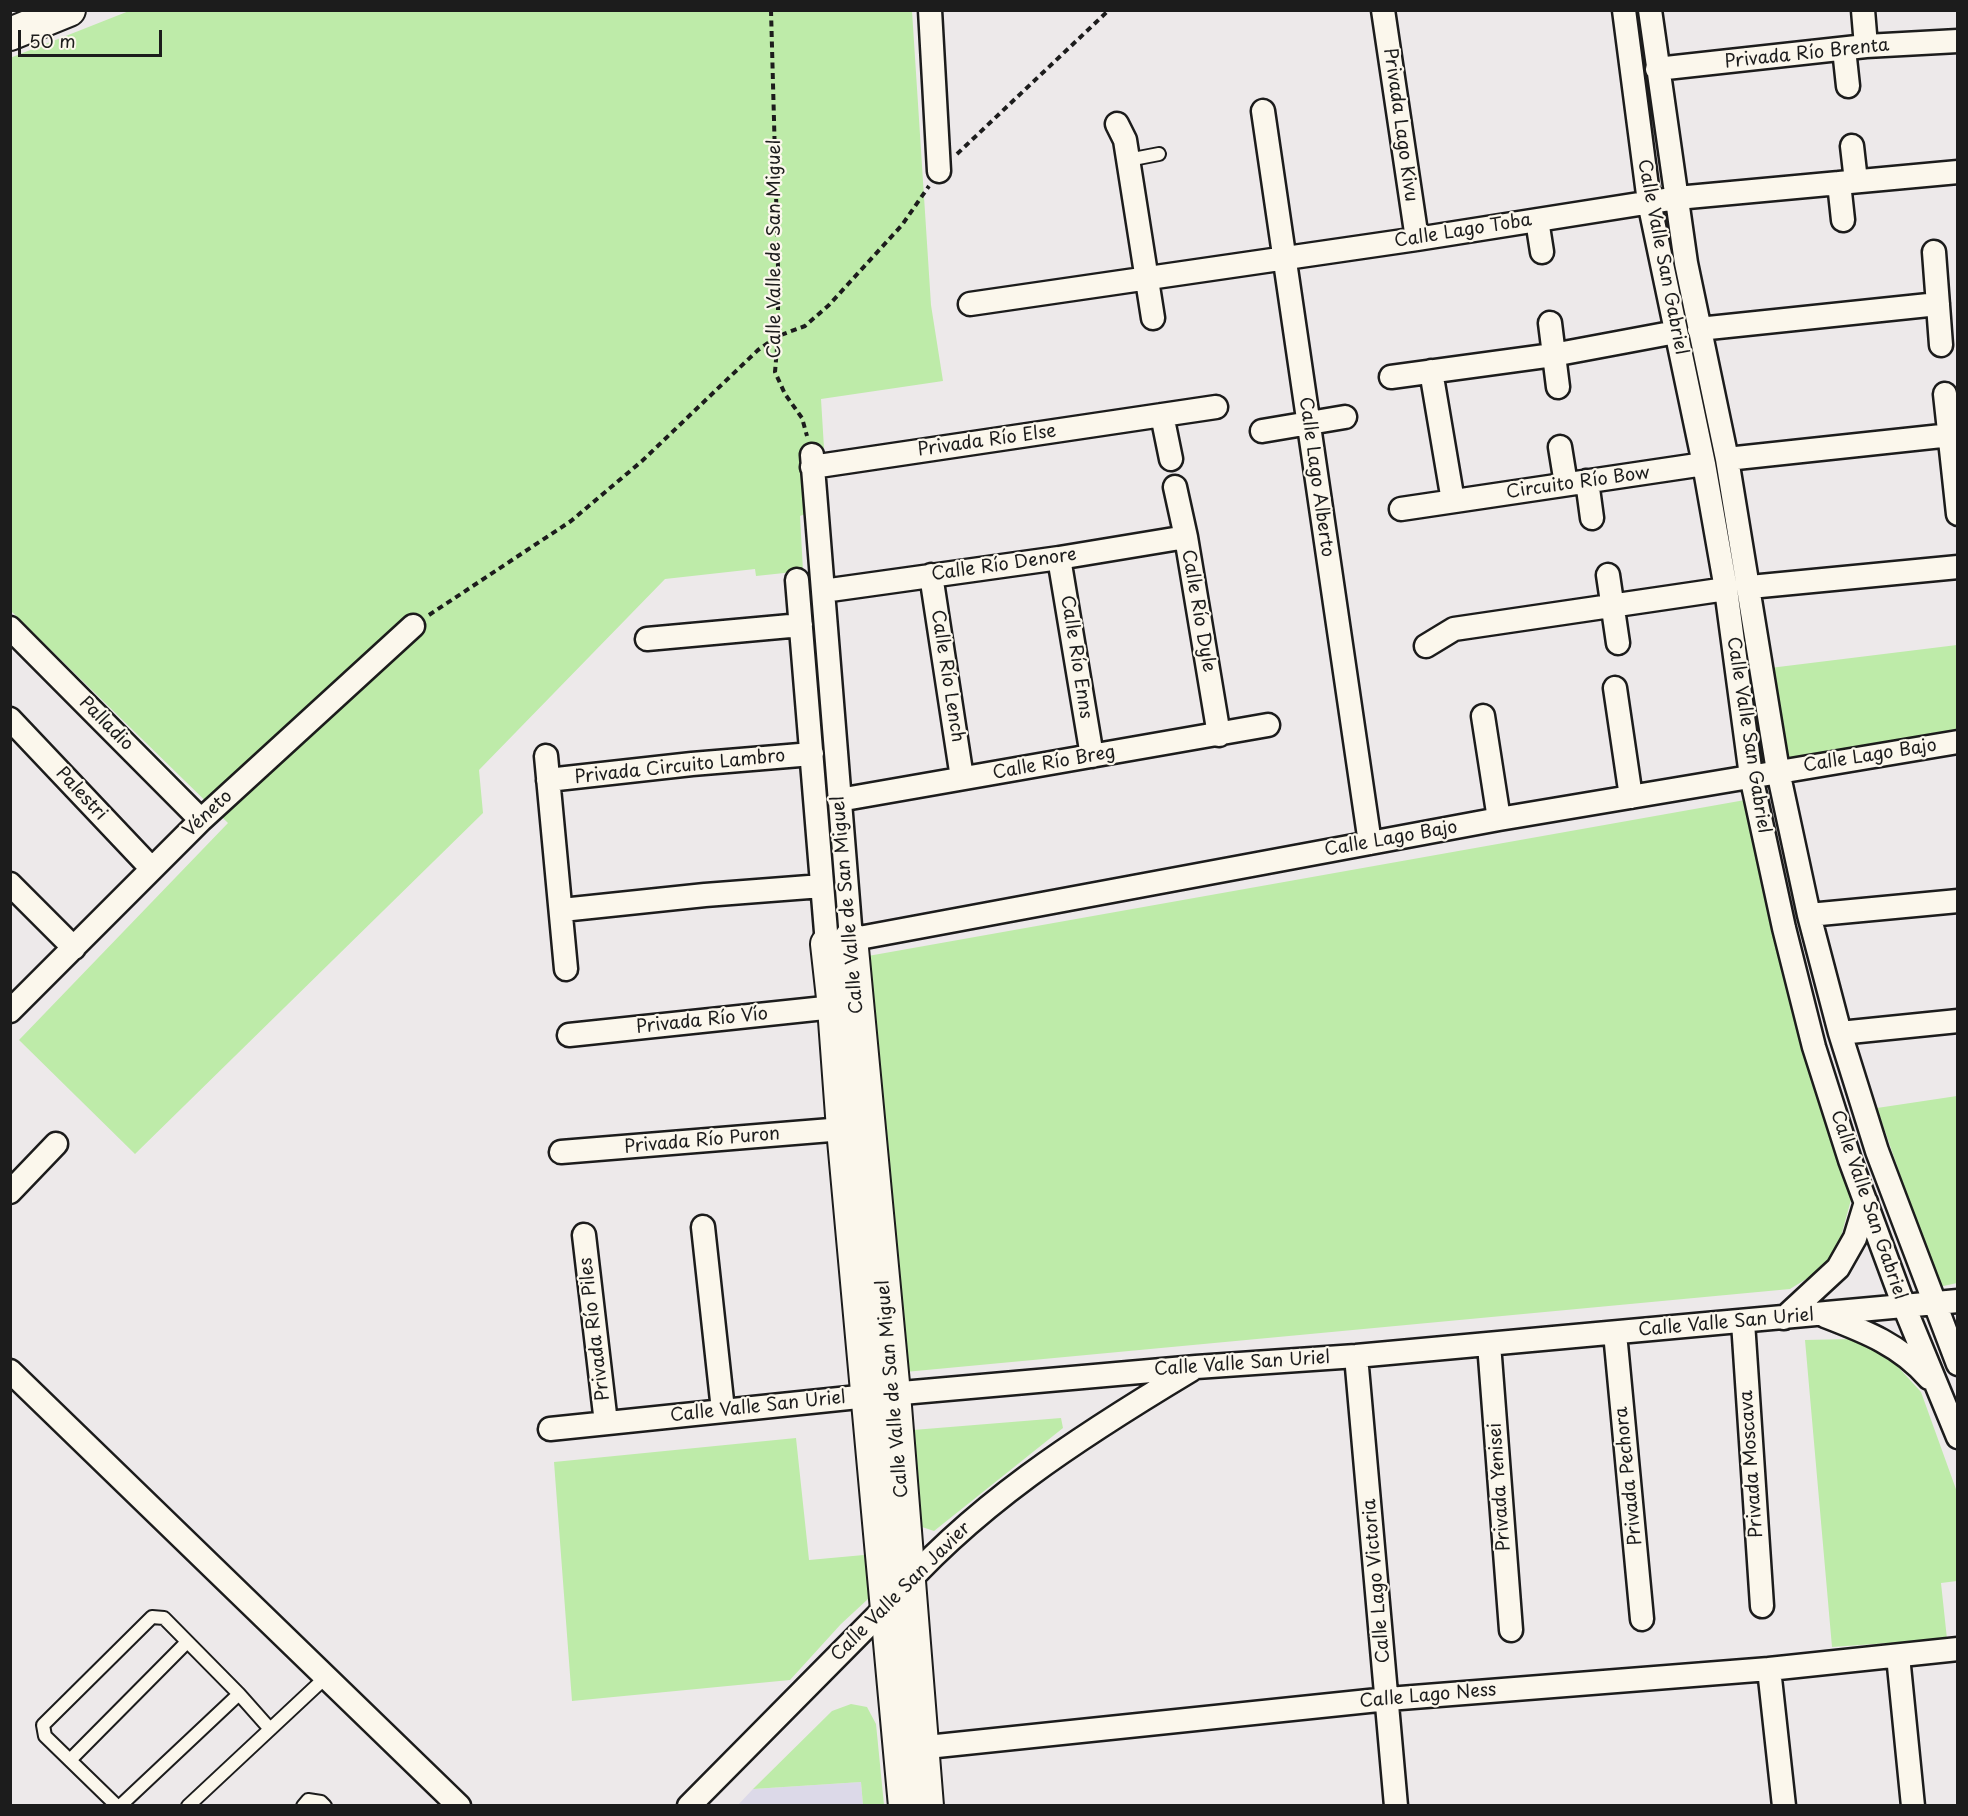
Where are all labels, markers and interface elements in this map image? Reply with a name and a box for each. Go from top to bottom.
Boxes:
scale bar [21,18,165,56]
text: 50 m [29,27,76,54]
street label: Privada Río Brenta [1724,35,1890,73]
street label: Privada Lago Kivu [1379,47,1421,203]
street label: Calle Valle de San Miguel [764,140,786,358]
street label: Calle Valle San Gabriel [1632,157,1692,357]
street label: Calle Lago Toba [1393,209,1533,253]
street label: Calle Lago Alberto [1294,396,1338,558]
street label: Privada Río Else [916,421,1058,461]
street label: Circuito Río Bow [1505,462,1651,504]
street label: Calle Río Denore [930,544,1078,586]
street label: Calle Río Dyle [1177,548,1219,674]
street label: Calle Río Enns [1056,594,1096,720]
street label: Calle Río Lench [926,608,968,744]
street label: Calle Valle San Gabriel [1722,635,1774,835]
street label: Palladio [74,692,138,756]
street label: Calle Lago Bajo [1802,735,1938,777]
street label: Calle Río Breg [991,742,1117,784]
street label: Privada Circuito Lambro [574,745,786,789]
street label: Palestri [51,763,111,825]
street label: Véneto [179,786,237,842]
street label: Calle Valle de San Miguel [828,795,868,1015]
street label: Calle Lago Bajo [1323,817,1459,861]
street label: Privada Río Vío [635,1003,769,1039]
street label: Calle Valle San Gabriel [1825,1108,1911,1302]
street label: Privada Río Puron [623,1123,781,1159]
street label: Privada Río Piles [575,1256,615,1402]
street label: Calle Valle de San Miguel [873,1279,913,1499]
street label: Calle Valle San Uriel [1637,1305,1815,1341]
street label: Calle Valle San Uriel [1153,1347,1331,1381]
street label: Calle Valle San Uriel [669,1387,847,1427]
street label: Privada Moscava [1736,1389,1768,1539]
street label: Privada Pechora [1611,1406,1647,1546]
street label: Privada Yenisei [1485,1422,1515,1552]
street label: Calle Lago Victoria [1359,1498,1395,1664]
street label: Calle Valle San Javier [827,1518,975,1666]
street label: Calle Lago Ness [1359,1679,1497,1713]

